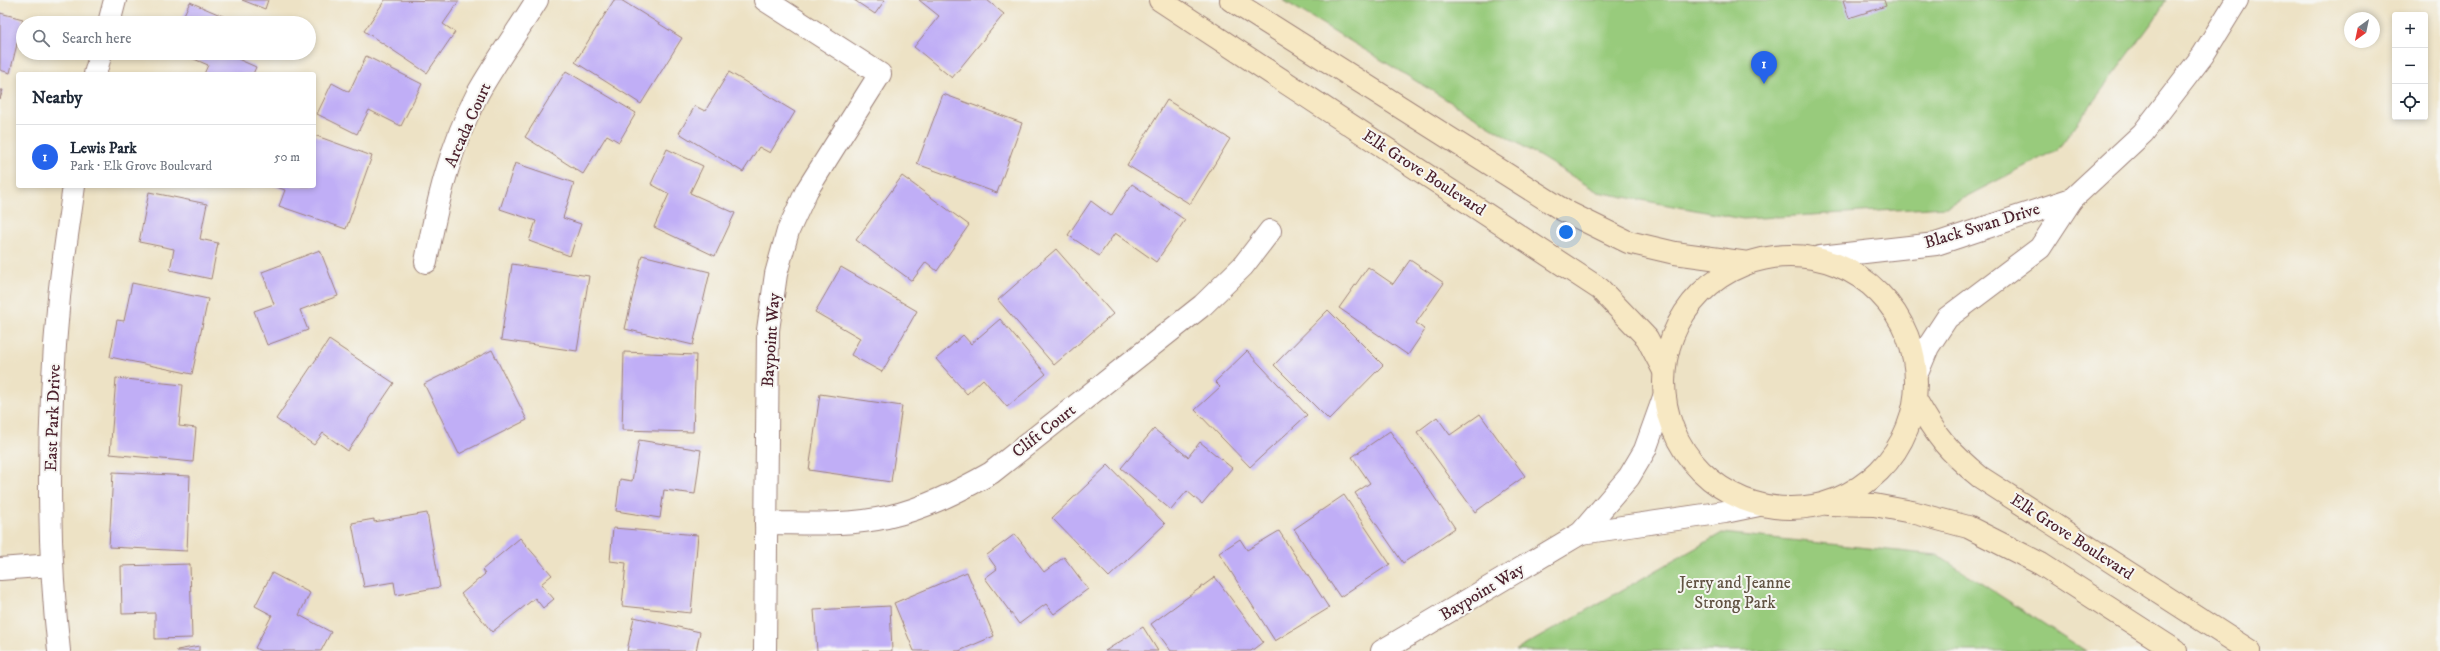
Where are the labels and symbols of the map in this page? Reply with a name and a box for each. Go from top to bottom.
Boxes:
north arrow [2344,12,2380,48]
pin: 1 [1751,51,1777,84]
street label: Arcada Court [440,79,497,171]
street label: Elk Grove Boulevard [1358,125,1490,221]
street label: Black Swan Drive [1922,198,2042,254]
your location [1556,222,1576,242]
street label: Baypoint Way [757,291,785,388]
street label: East Park Drive [40,364,66,472]
street label: Clift Court [1008,399,1081,463]
street label: Elk Grove Boulevard [2006,489,2138,585]
street label: Baypoint Way [1436,558,1529,626]
park label: Jerry and Jeanne Strong Park [1677,572,1791,614]

